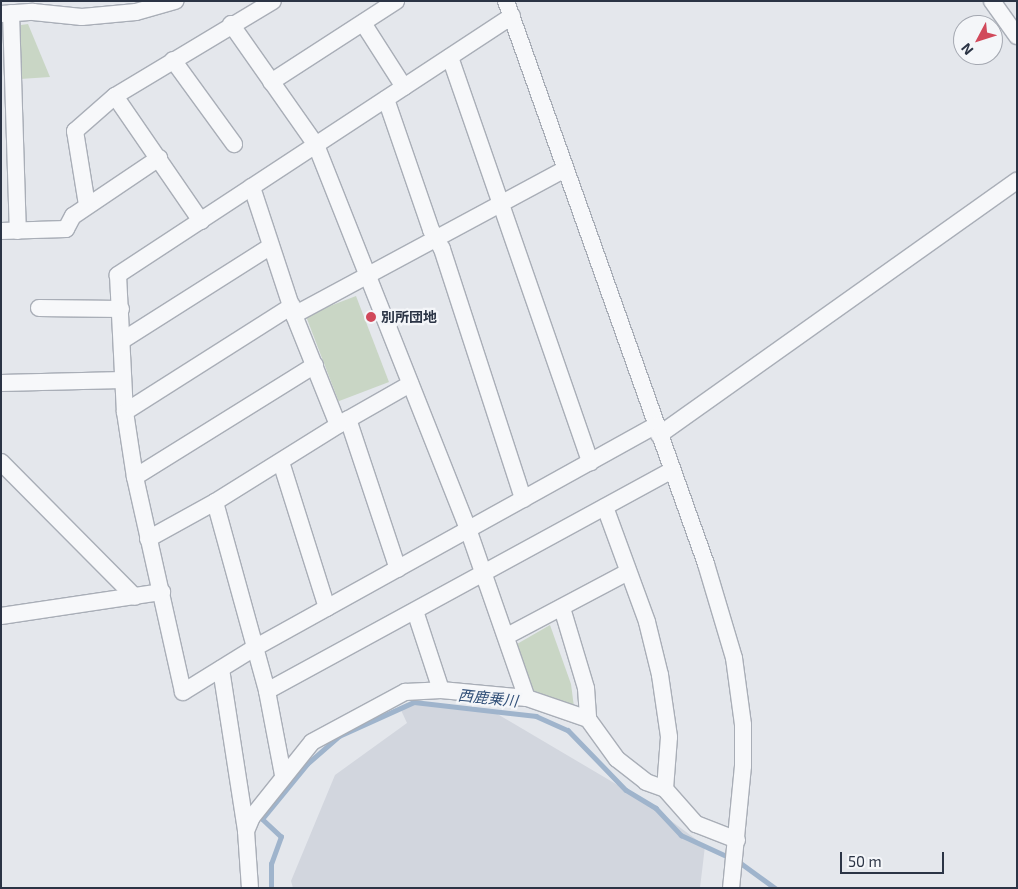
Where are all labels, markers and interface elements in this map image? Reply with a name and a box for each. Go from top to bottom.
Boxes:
north arrow [953,15,1003,65]
text: N [957,40,977,59]
place label: 別所団地 [381,309,437,325]
marker: 別所団地 [365,311,377,323]
water label: 西鹿乗川 [457,686,519,710]
scale bar [843,842,947,874]
text: 50 m [848,852,882,870]

